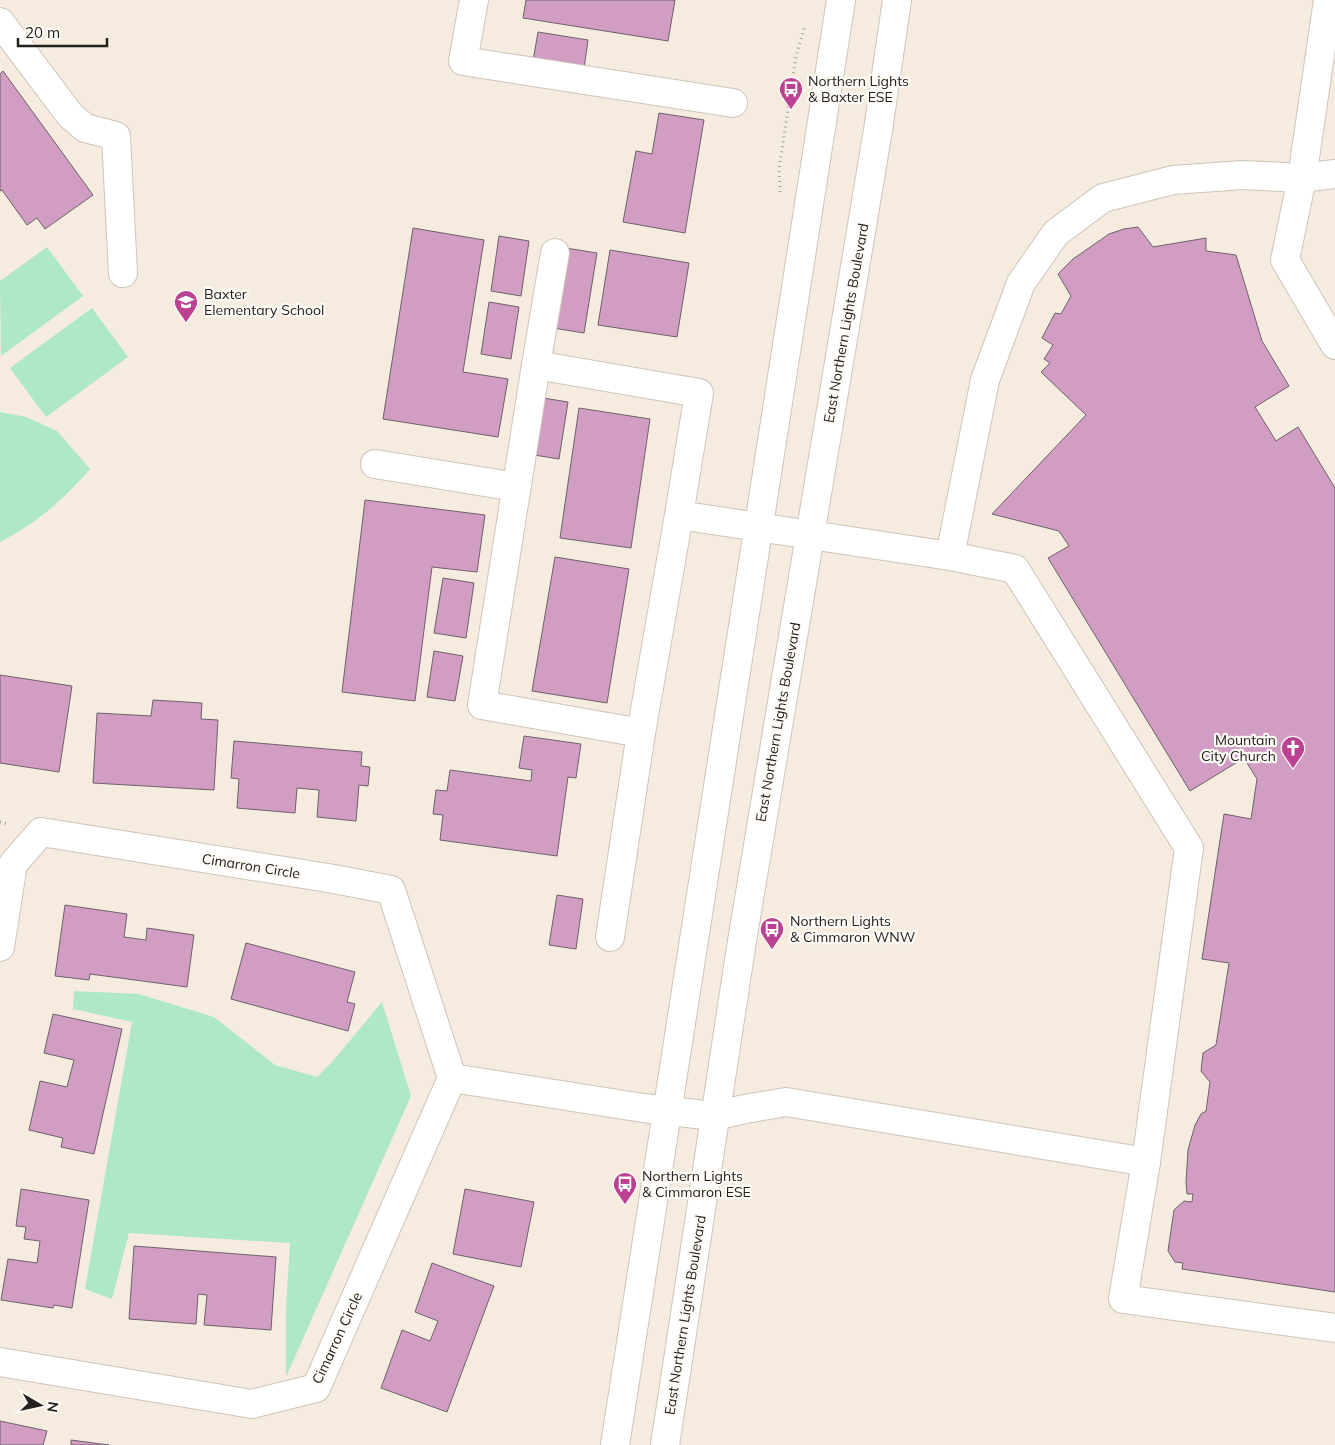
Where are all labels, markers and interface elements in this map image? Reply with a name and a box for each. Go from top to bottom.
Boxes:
scale bar [18,15,106,47]
text: 20 m [25,23,60,42]
place label: Northern Lights & Baxter ESE [808,72,909,106]
bus stop icon: Northern Lights & Baxter ESE [778,76,804,110]
street label: East Northern Lights Boulevard [820,222,872,424]
place label: Baxter Elementary School [204,285,324,319]
school or university icon: Baxter Elementary School [173,289,199,323]
street label: East Northern Lights Boulevard [752,621,804,823]
place label: Mountain City Church [1201,731,1276,765]
church icon: Mountain City Church [1280,735,1306,769]
street label: Cimarron Circle [201,849,301,883]
place label: Northern Lights & Cimmaron WNW [790,912,916,946]
bus stop icon: Northern Lights & Cimmaron WNW [759,916,785,950]
place label: Northern Lights & Cimmaron ESE [642,1167,751,1201]
bus stop icon: Northern Lights & Cimmaron ESE [612,1171,638,1205]
street label: East Northern Lights Boulevard [660,1214,710,1416]
street label: Cimarron Circle [308,1289,366,1387]
north arrow [15,1380,65,1430]
text: N [43,1400,63,1414]

